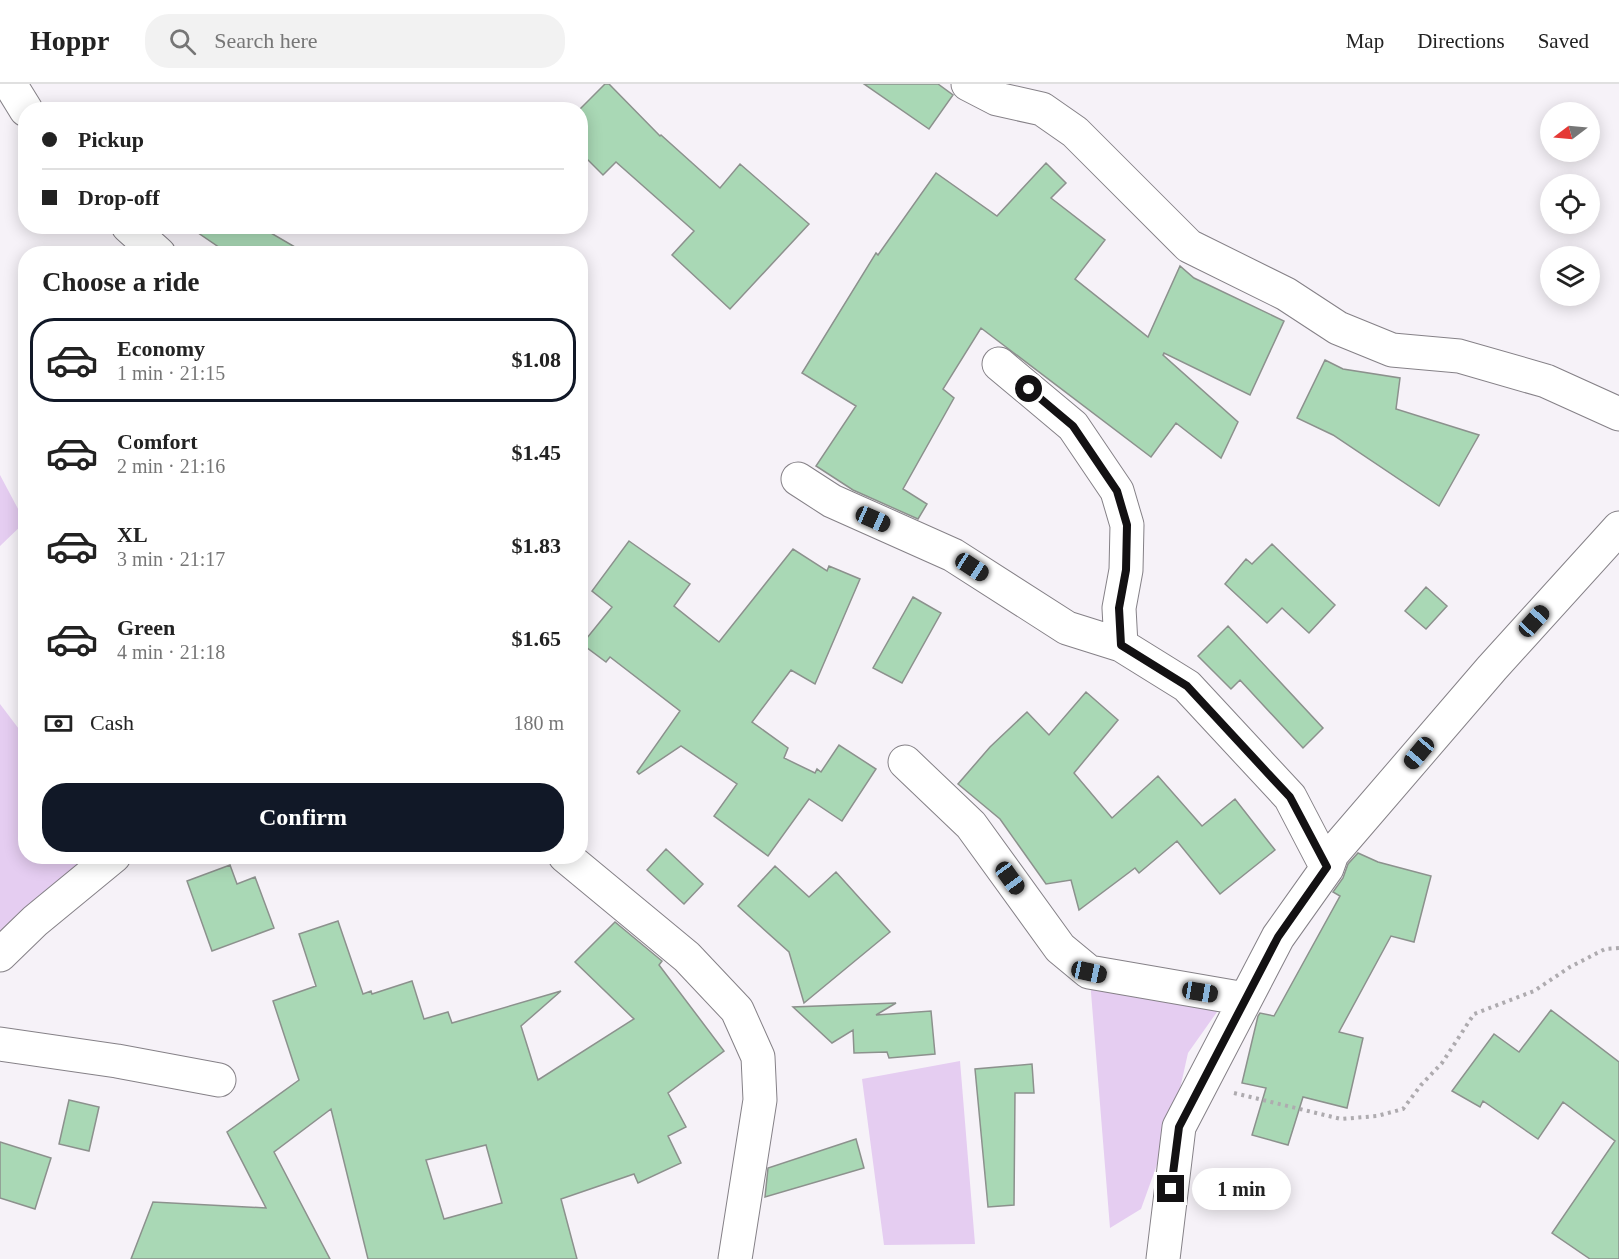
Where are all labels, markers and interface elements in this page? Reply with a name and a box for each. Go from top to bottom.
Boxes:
search box [145,14,565,68]
text: Hoppr [30,25,109,56]
icon: search [166,25,199,58]
text: Search here [214,28,318,53]
text: Map [1346,29,1384,53]
text: Directions [1417,29,1505,53]
text: Saved [1538,29,1589,53]
north arrow [1540,102,1600,162]
map controls [1540,102,1600,306]
text: Pickup [78,127,144,152]
button: locate [1540,174,1600,234]
text: Drop-off [78,185,159,210]
button: layers [1540,246,1600,306]
text: Choose a ride [42,267,200,297]
icon: car [45,333,99,387]
text: Economy [117,336,205,361]
text: $1.08 [512,347,561,372]
text: 1 min · 21:15 [117,362,225,384]
route start [1015,375,1042,402]
icon: car [45,426,99,480]
text: Comfort [117,429,198,454]
text: $1.45 [512,440,561,465]
text: 2 min · 21:16 [117,455,225,477]
car [853,503,893,535]
icon: car [45,519,99,573]
text: XL [117,522,148,547]
text: $1.83 [512,533,561,558]
text: 3 min · 21:17 [117,548,225,570]
car [952,550,992,584]
car [1515,602,1553,640]
icon: car [45,612,99,666]
text: Green [117,615,175,640]
text: $1.65 [512,626,561,651]
text: 4 min · 21:18 [117,641,225,663]
icon: cash [42,707,75,740]
text: Cash [90,710,134,735]
text: 180 m [513,712,564,734]
car [1401,733,1437,773]
button: Confirm [42,783,564,852]
car [992,858,1028,898]
car [1070,959,1108,985]
car [1181,980,1219,1004]
callout: 1 min [1192,1168,1291,1210]
route end [1157,1175,1184,1202]
text: 1 min [1217,1178,1266,1200]

